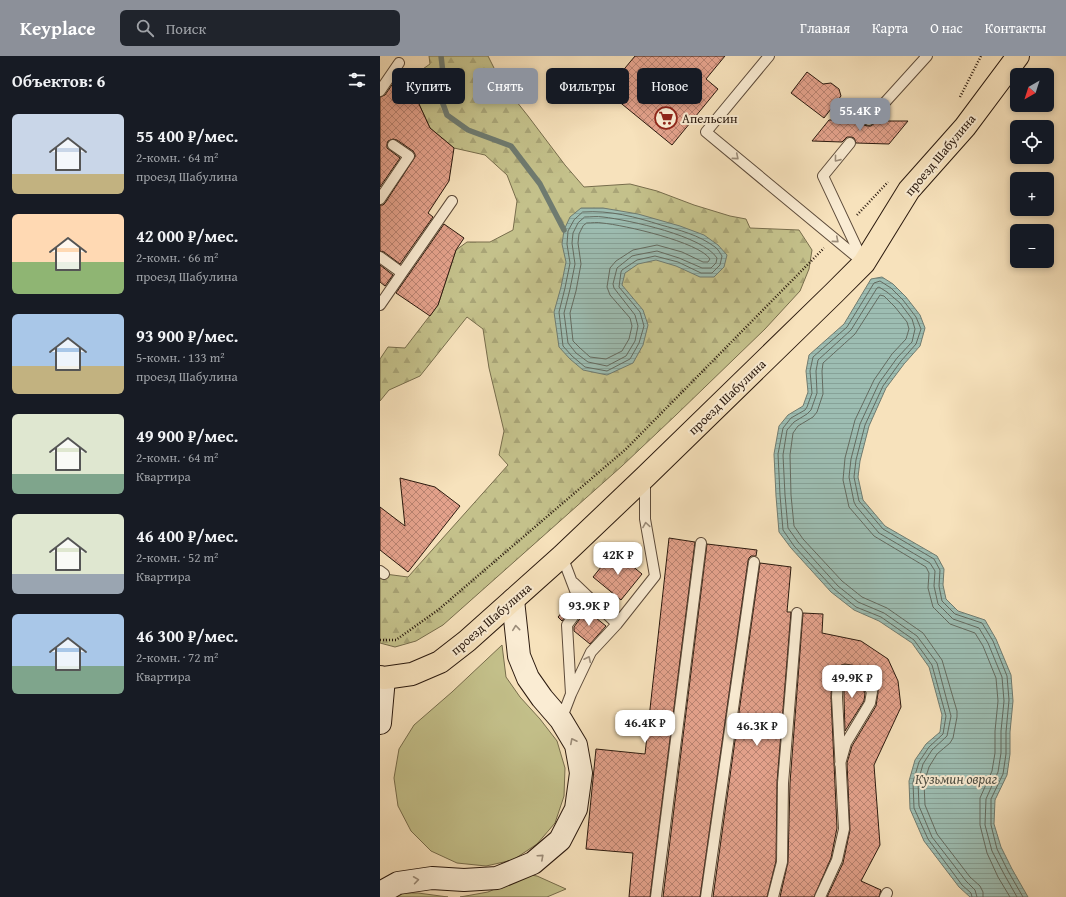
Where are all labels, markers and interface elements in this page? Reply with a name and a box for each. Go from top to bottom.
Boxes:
search box [120,10,400,46]
text: Keyplace [20,14,96,42]
icon: search [134,17,156,39]
text: Поиск [166,18,206,39]
text: Главная [800,18,850,38]
text: Карта [872,18,908,38]
text: О нас [930,18,963,38]
text: Контакты [985,18,1046,38]
text: Объектов: 6 [12,68,105,93]
chip: Купить [392,68,465,104]
chip: Снять [473,68,538,104]
chip: Фильтры [546,68,629,104]
chip: Новое [637,68,702,104]
north arrow [1010,68,1054,112]
map controls [1010,68,1054,268]
icon: filters [346,69,368,91]
pin: 55.4K ₽ [823,98,897,132]
text: 55.4K ₽ [839,101,881,120]
supermarket icon: Апельсин [653,105,679,131]
place label: Апельсин [682,109,738,128]
street label: проезд Шабулина [900,109,980,200]
button: locate [1010,120,1054,164]
text: 55 400 ₽/мес. [136,123,238,148]
icon: home [44,130,92,178]
text: 2-комн. · 64 m² [136,148,218,167]
one-way arrow [731,152,738,159]
one-way arrow [834,155,841,162]
text: проезд Шабулина [136,167,238,186]
button: + [1010,172,1054,216]
text: 42 000 ₽/мес. [136,223,238,248]
button: − [1010,224,1054,268]
icon: home [44,230,92,278]
one-way arrow [831,235,838,242]
text: 2-комн. · 66 m² [136,248,218,267]
text: проезд Шабулина [136,267,238,286]
text: 93 900 ₽/мес. [136,323,238,348]
icon: home [44,330,92,378]
text: 5-комн. · 133 m² [136,348,225,367]
street label: проезд Шабулина [684,354,771,439]
text: проезд Шабулина [136,367,238,386]
text: 49 900 ₽/мес. [136,423,238,448]
icon: home [44,430,92,478]
text: 2-комн. · 64 m² [136,448,218,467]
text: Квартира [136,467,191,486]
one-way arrow [642,522,651,528]
text: 46 400 ₽/мес. [136,523,238,548]
icon: home [44,530,92,578]
pin: 42K ₽ [590,542,646,576]
text: 42K ₽ [602,545,634,564]
text: 2-комн. · 52 m² [136,548,218,567]
text: Квартира [136,567,191,586]
street label: проезд Шабулина [446,578,536,660]
pin: 93.9K ₽ [552,593,626,627]
text: 93.9K ₽ [568,596,610,615]
text: 46 300 ₽/мес. [136,623,238,648]
one-way arrow [512,625,521,631]
icon: home [44,630,92,678]
text: 2-комн. · 72 m² [136,648,218,667]
one-way arrow [583,655,591,663]
pin: 49.9K ₽ [815,665,889,699]
text: Квартира [136,667,191,686]
text: 49.9K ₽ [831,668,873,687]
pin: 46.4K ₽ [608,710,682,744]
text: 46.4K ₽ [624,713,666,732]
pin: 46.3K ₽ [720,713,794,747]
text: 46.3K ₽ [736,716,778,735]
one-way arrow [570,738,578,745]
water label: Кузьмин овраг [915,769,997,789]
one-way arrow [536,854,543,861]
one-way arrow [413,876,419,885]

